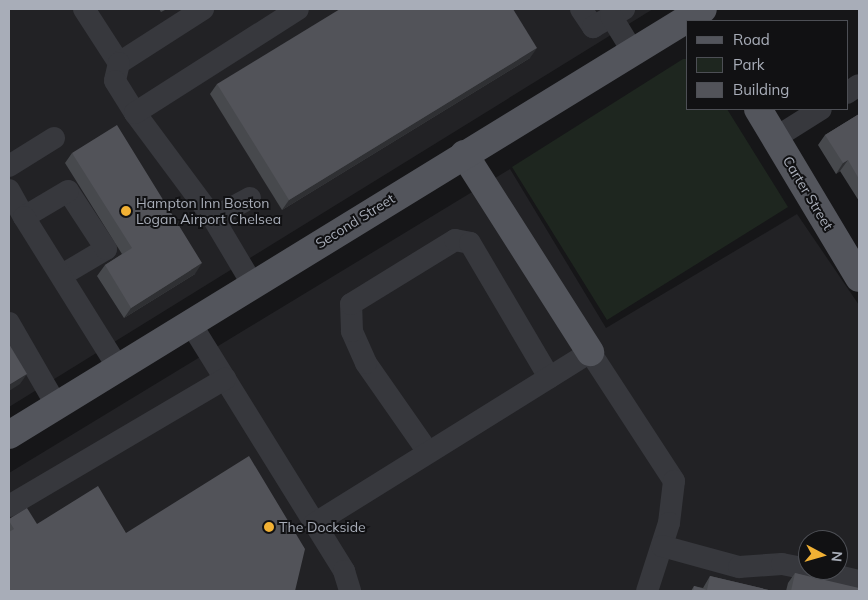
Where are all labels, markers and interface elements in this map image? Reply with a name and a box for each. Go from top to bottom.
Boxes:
legend [686,20,848,110]
text: Road [733,30,770,49]
text: Park [733,55,765,74]
text: Building [733,80,789,99]
street label: Carter Street [779,153,837,233]
street label: Second Street [312,190,398,252]
place label: Hampton Inn Boston Logan Airport Chelsea [136,195,281,228]
marker: Hampton Inn Boston Logan Airport Chelsea [120,205,132,217]
place label: The Dockside [279,519,366,535]
marker: The Dockside [263,521,275,533]
north arrow [798,530,848,580]
text: N [827,550,846,563]

